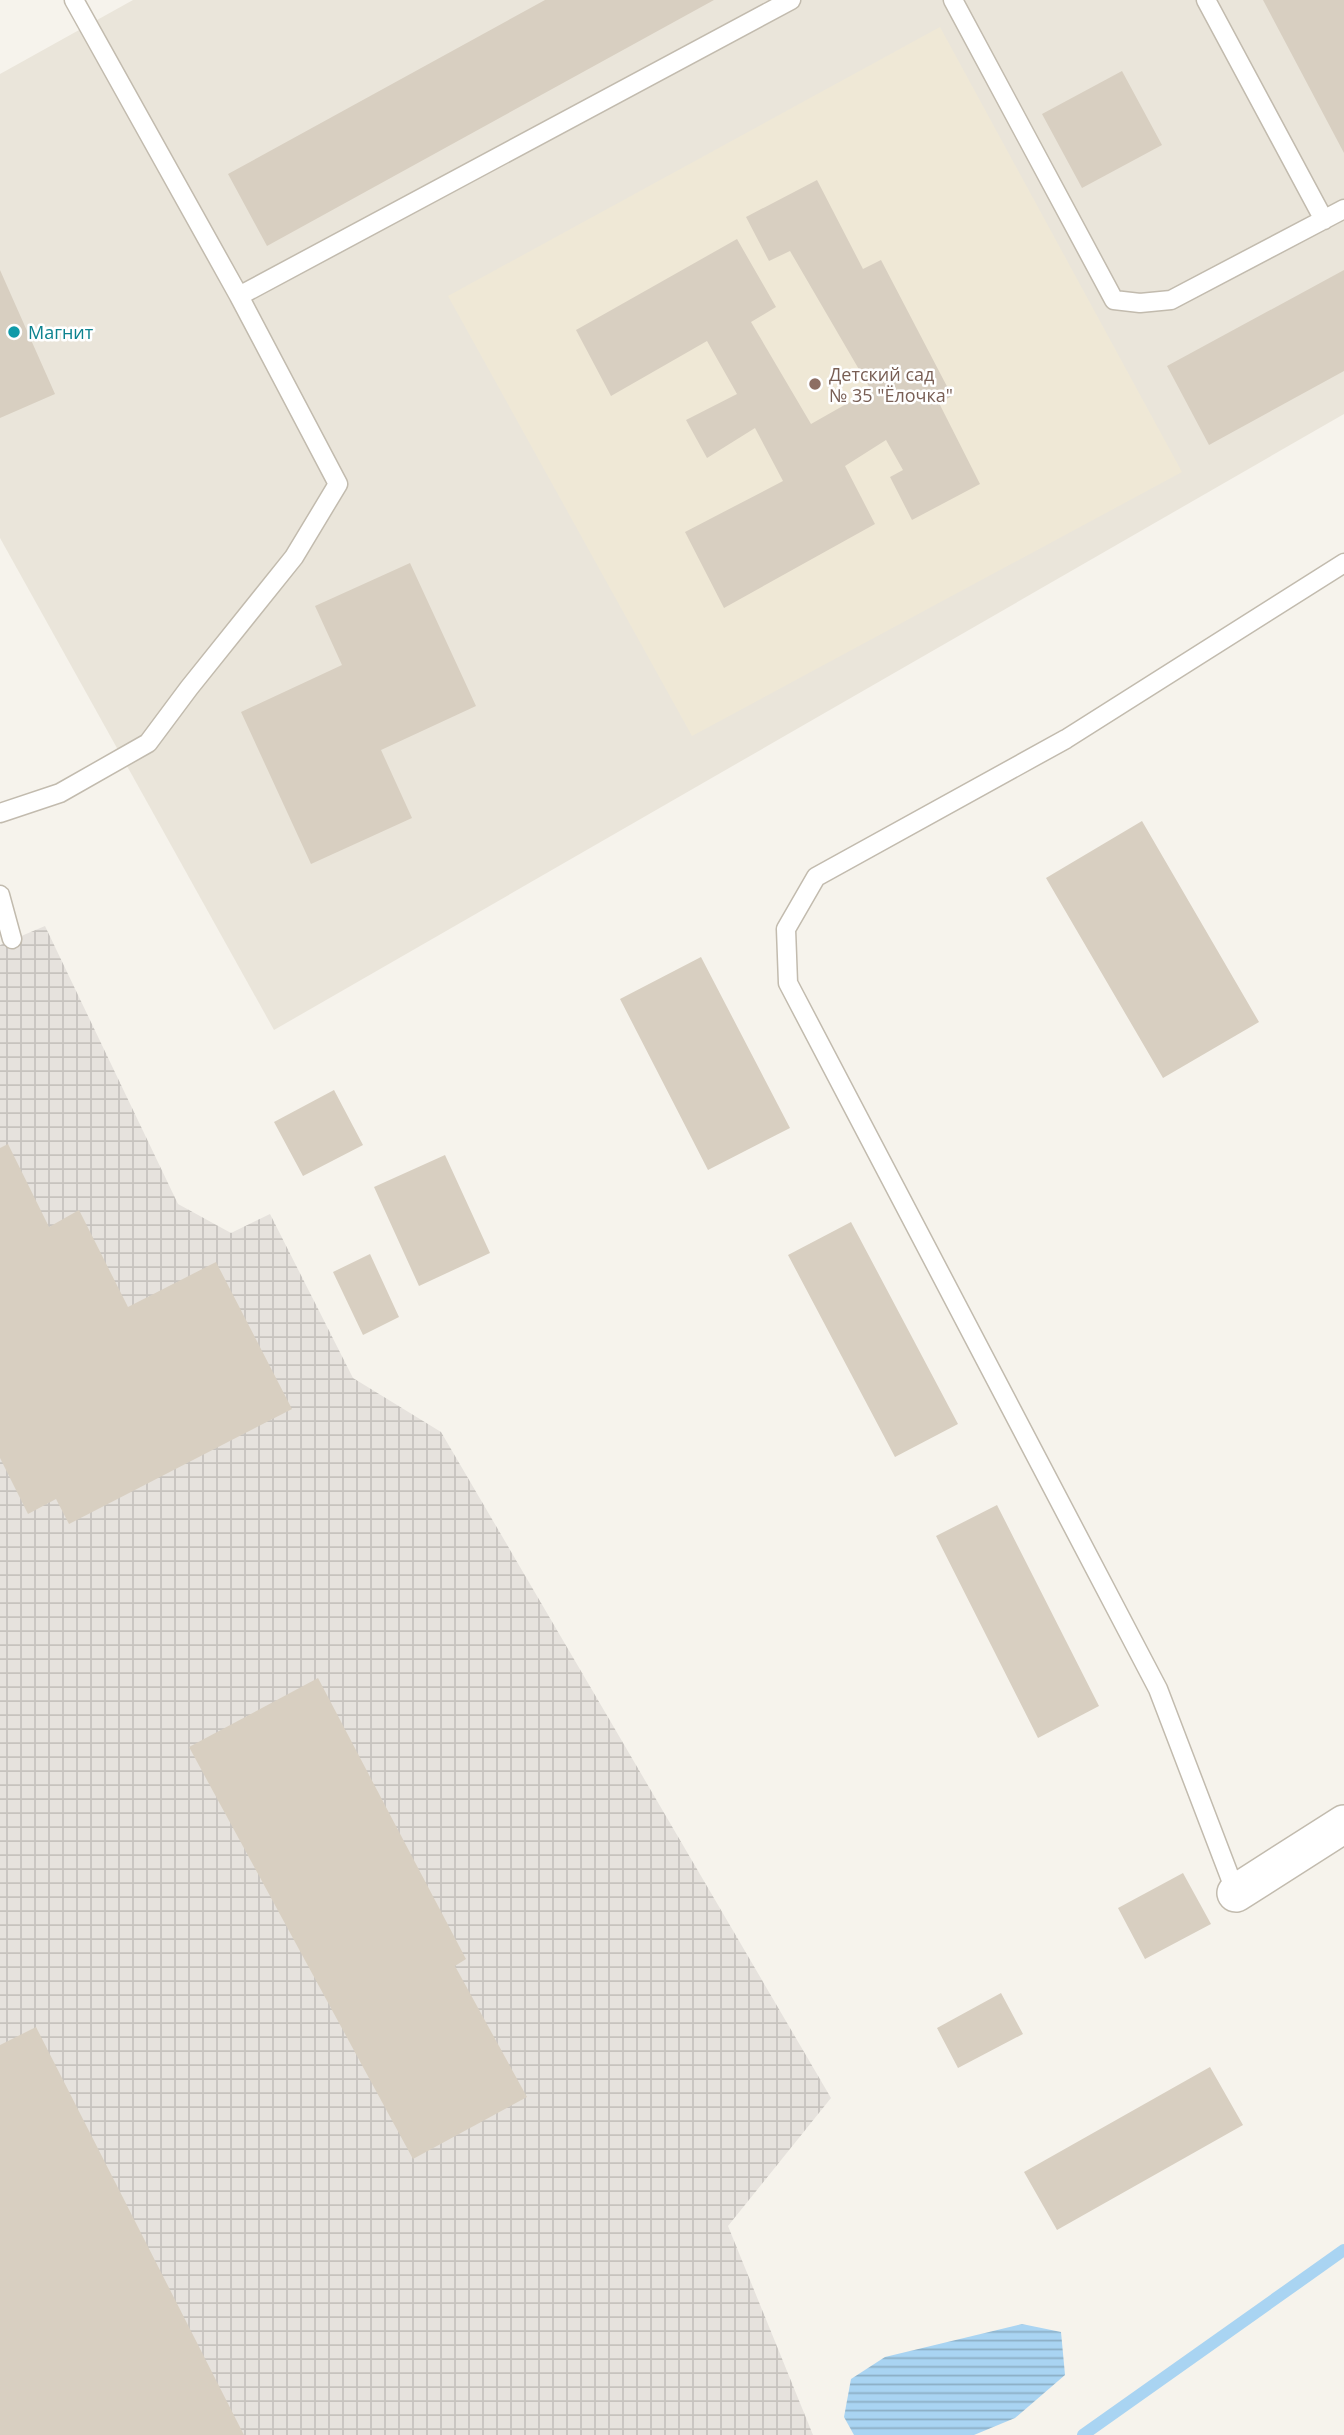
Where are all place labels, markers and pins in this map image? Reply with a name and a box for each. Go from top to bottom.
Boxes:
place label: Магнит [28,320,94,344]
marker: Магнит [6,324,22,340]
place label: Детский сад № 35 "Ёлочка" [829,362,953,407]
marker: Детский сад № 35 "Ёлочка" [807,376,823,392]

